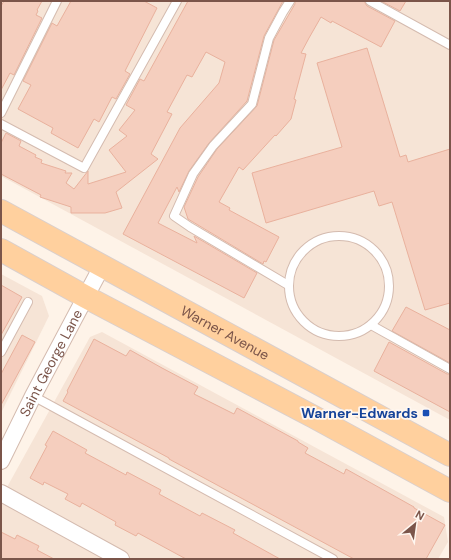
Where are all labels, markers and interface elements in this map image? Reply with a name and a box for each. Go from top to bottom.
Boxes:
street label: Warner Avenue [178,301,273,364]
street label: Saint George Lane [15,306,86,419]
place label: Warner-Edwards [301,404,418,422]
marker: Warner-Edwards [421,408,431,418]
north arrow [395,504,435,544]
text: N [413,507,427,523]

